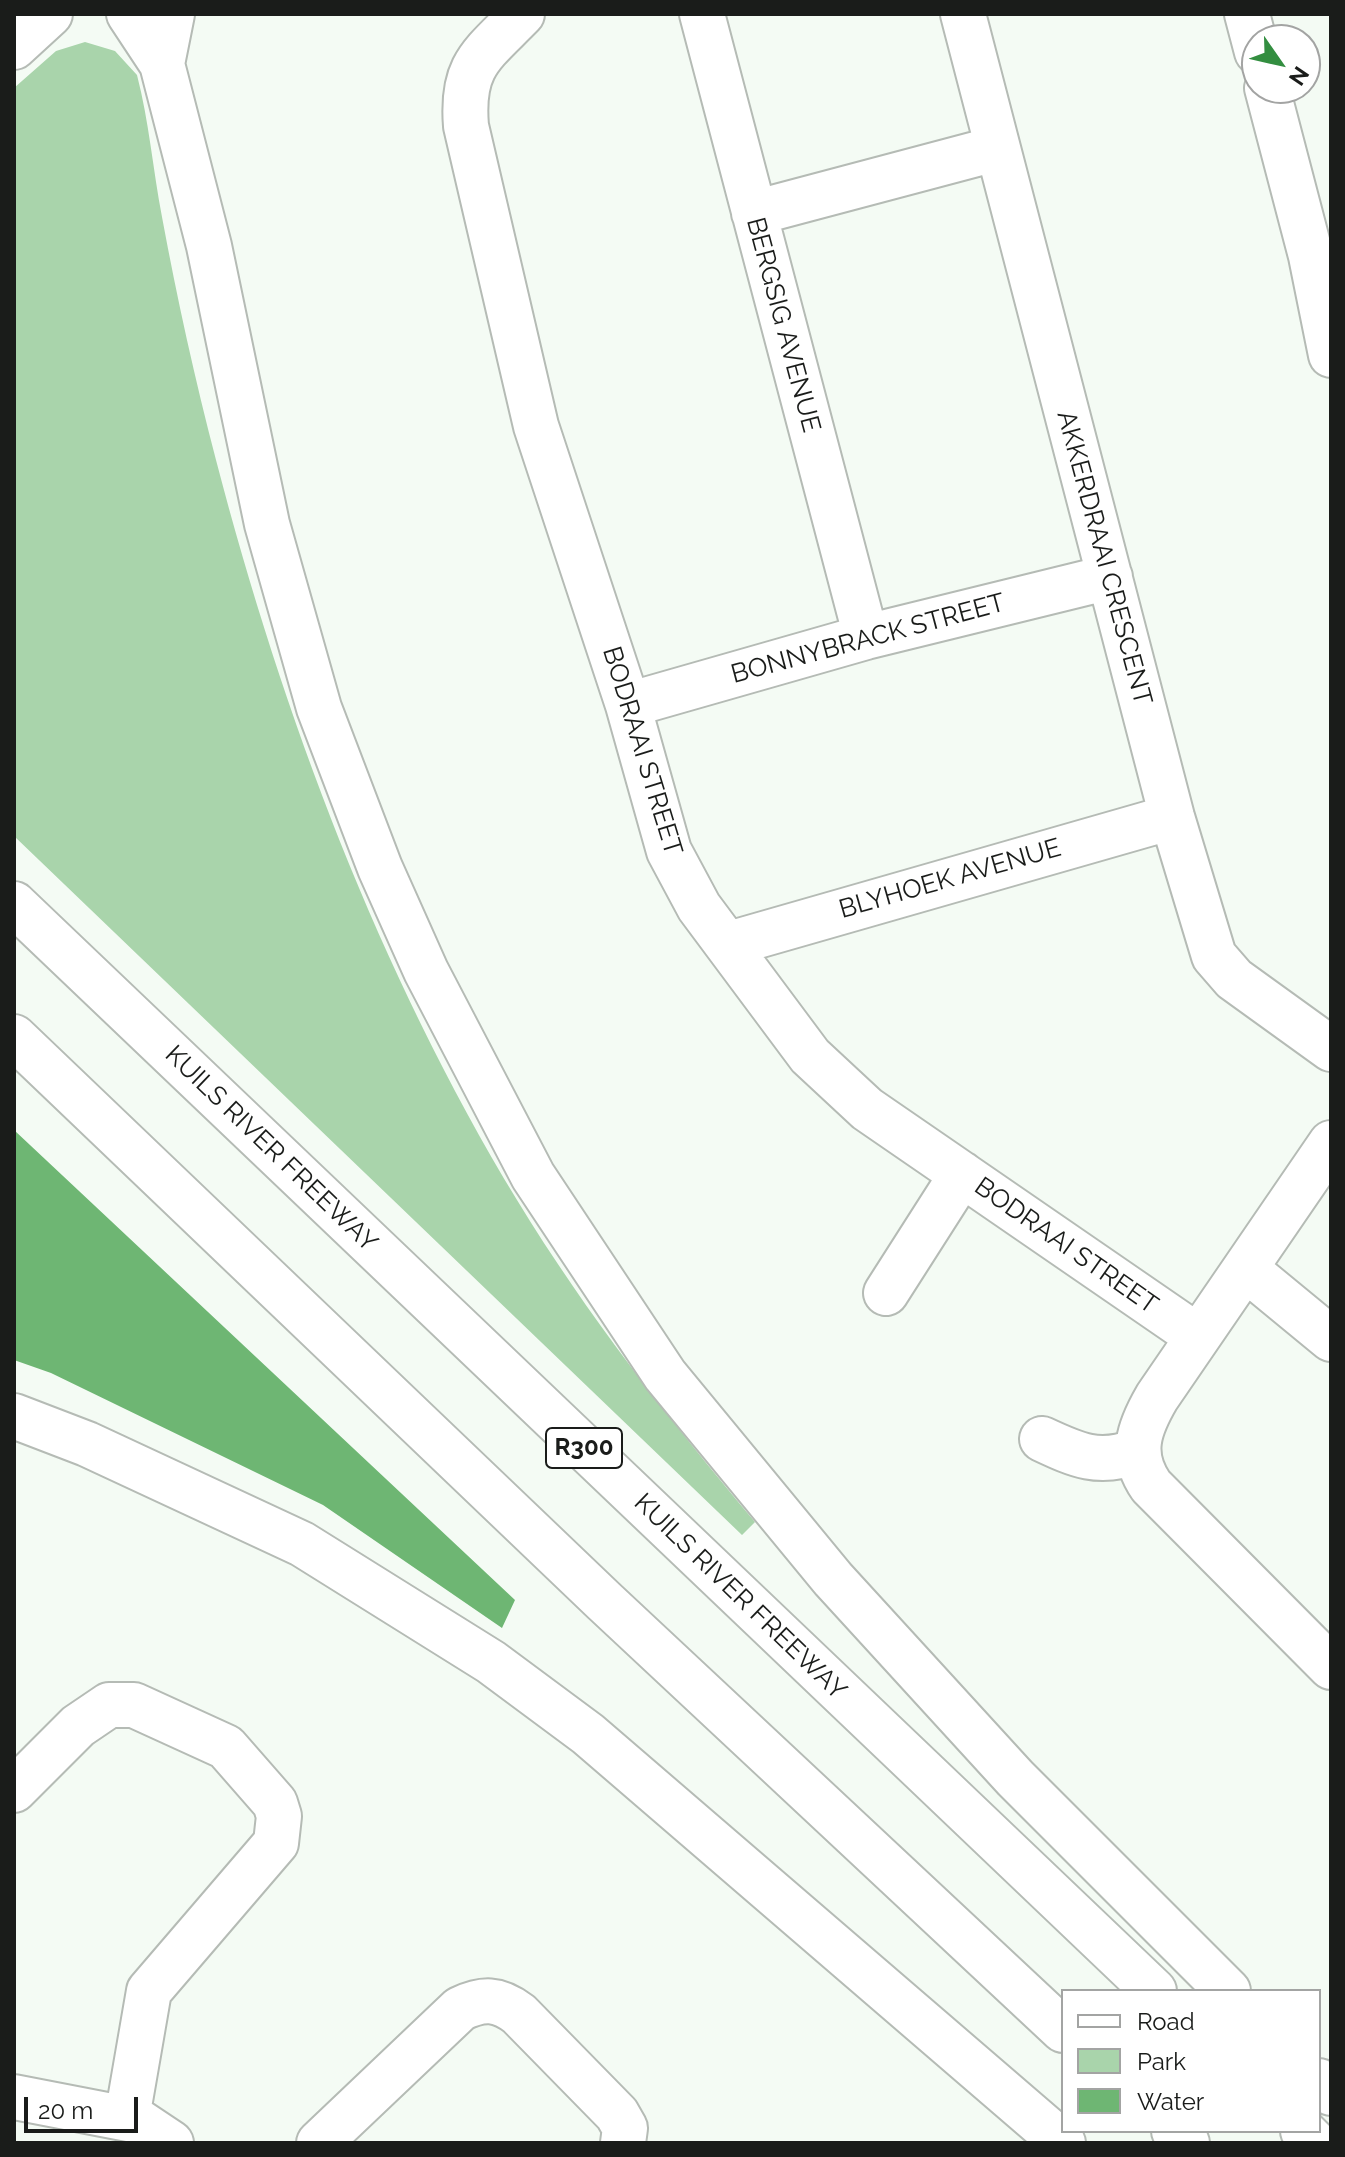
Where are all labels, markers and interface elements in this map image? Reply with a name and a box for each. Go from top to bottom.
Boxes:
north arrow [1241,24,1321,104]
text: N [1284,62,1315,91]
street label: BERGSIG AVENUE [739,214,827,436]
street label: AKKERDRAAI CRESCENT [1050,407,1158,709]
street label: BONNYBRACK STREET [728,587,1008,691]
street label: BODRAAI STREET [595,643,689,859]
street label: BLYHOEK AVENUE [835,832,1065,926]
street label: KUILS RIVER FREEWAY [158,1040,384,1258]
street label: BODRAAI STREET [968,1171,1164,1321]
road number: R300 [546,1428,622,1468]
street label: KUILS RIVER FREEWAY [627,1488,853,1706]
legend [1061,1989,1321,2133]
text: Road [1137,2007,1195,2036]
text: Park [1137,2047,1186,2076]
scale bar [28,2081,142,2131]
text: Water [1137,2087,1204,2116]
text: 20 m [38,2096,93,2125]

